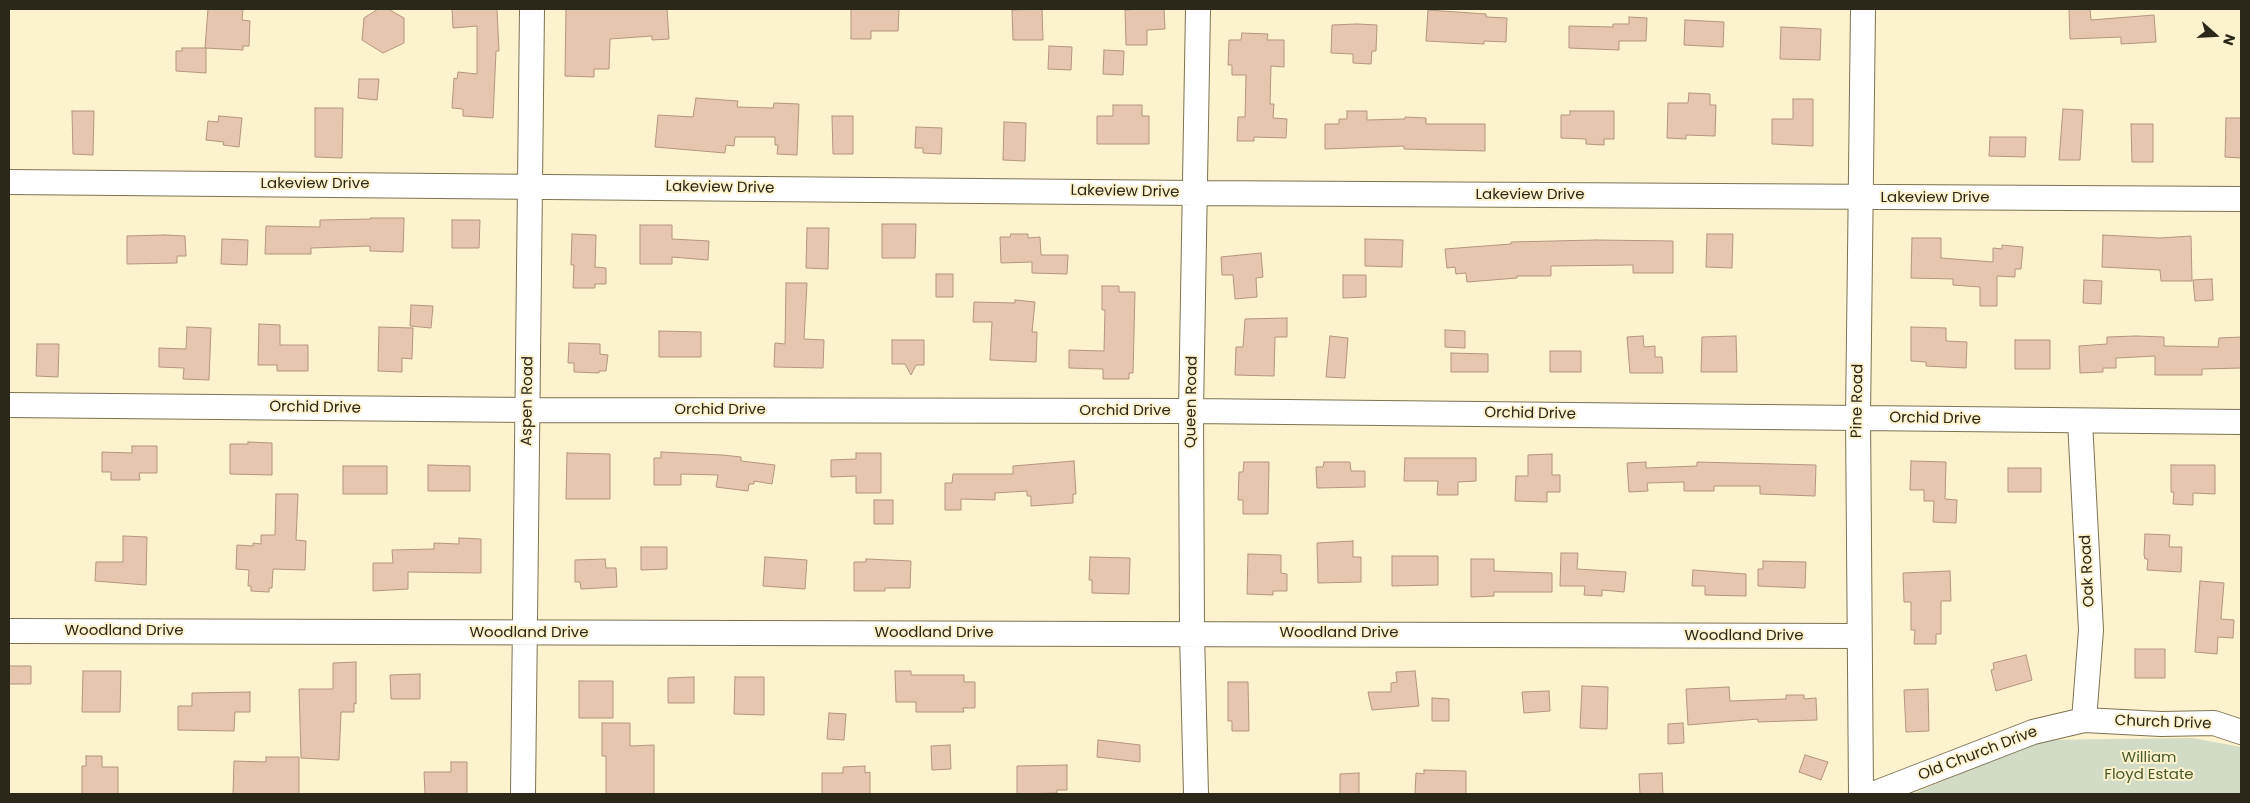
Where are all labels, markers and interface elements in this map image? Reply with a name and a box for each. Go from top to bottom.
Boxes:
north arrow [2190,10,2240,60]
text: N [2218,32,2240,48]
street label: Lakeview Drive [261,175,369,193]
street label: Lakeview Drive [665,178,775,198]
street label: Lakeview Drive [1070,182,1180,202]
street label: Lakeview Drive [1476,186,1584,204]
street label: Lakeview Drive [1881,189,1989,207]
street label: Aspen Road [518,356,538,446]
street label: Queen Road [1182,356,1202,448]
street label: Pine Road [1848,364,1868,438]
street label: Orchid Drive [269,398,361,418]
street label: Orchid Drive [674,401,766,419]
street label: Orchid Drive [1079,402,1171,420]
street label: Orchid Drive [1484,404,1576,424]
street label: Orchid Drive [1889,409,1981,429]
street label: Oak Road [2077,534,2099,608]
street label: Woodland Drive [64,622,184,640]
street label: Woodland Drive [469,624,589,642]
street label: Woodland Drive [874,624,994,642]
street label: Woodland Drive [1279,624,1399,642]
street label: Woodland Drive [1684,627,1804,645]
street label: Church Drive [2114,712,2212,734]
street label: Old Church Drive [1916,723,2040,785]
park label: William Floyd Estate [2104,749,2194,784]

